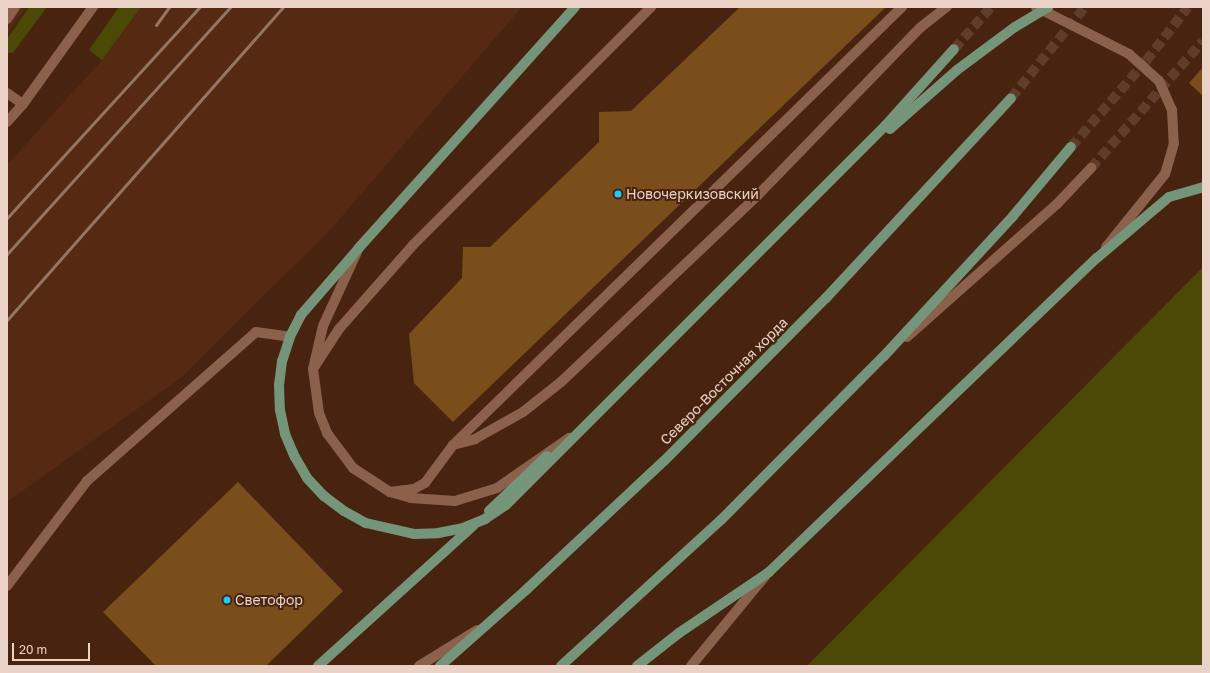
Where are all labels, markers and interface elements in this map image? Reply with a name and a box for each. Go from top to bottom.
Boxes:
place label: Новочеркизовский [626,186,759,202]
marker: Новочеркизовский [613,189,623,199]
street label: Северо-Восточная хорда [657,314,791,448]
place label: Светофор [235,592,303,608]
marker: Светофор [222,595,232,605]
scale bar [14,635,92,661]
text: 20 m [19,642,47,657]

